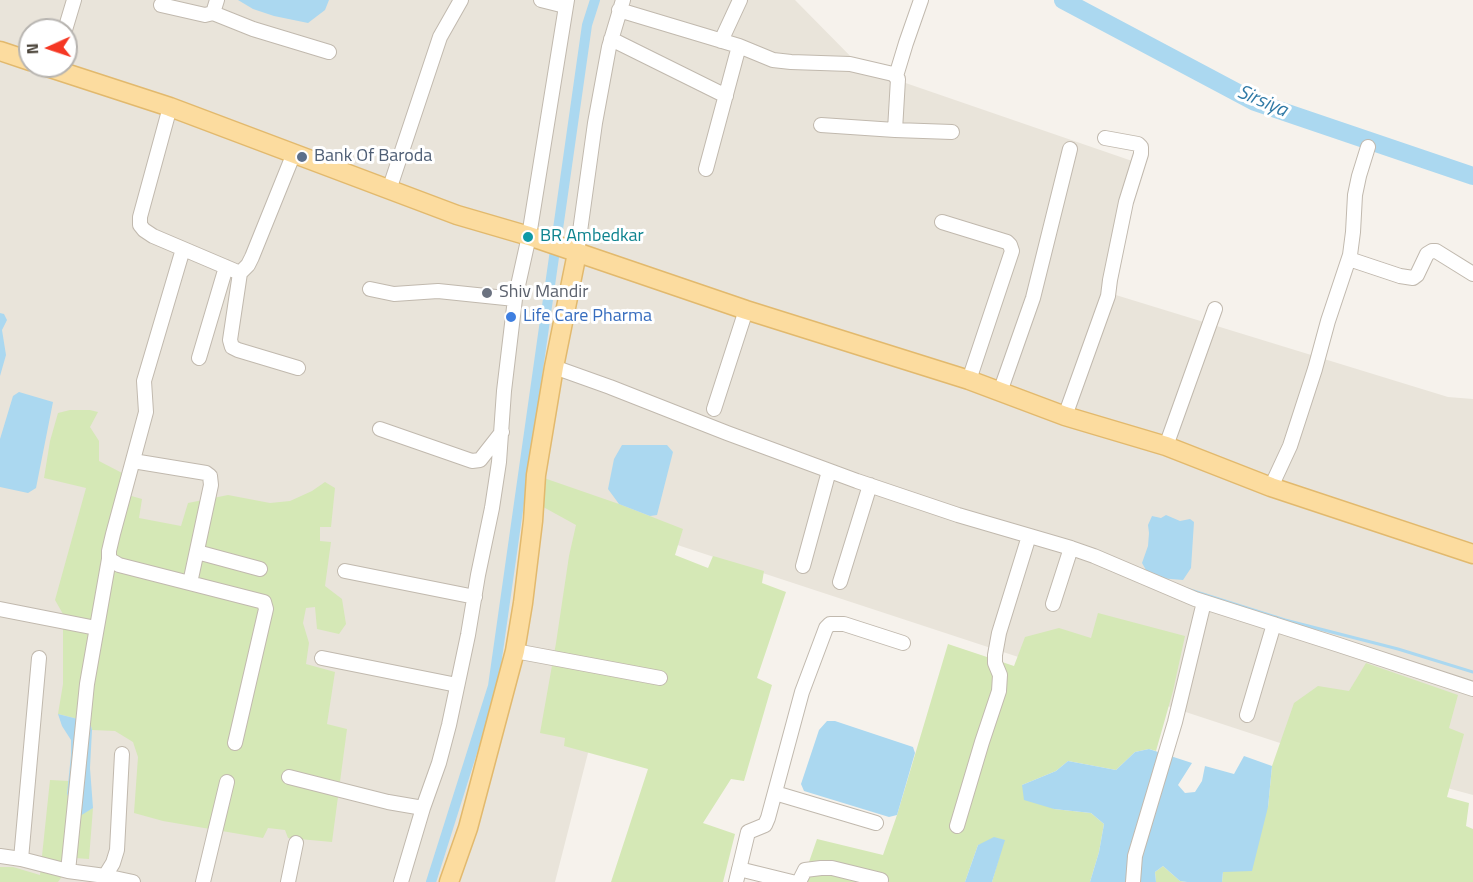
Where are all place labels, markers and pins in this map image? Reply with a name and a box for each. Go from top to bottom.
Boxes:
place label: Bank Of Baroda [314,146,432,168]
marker: Bank Of Baroda [295,150,309,164]
place label: BR Ambedkar [540,226,644,248]
marker: BR Ambedkar [521,230,535,244]
place label: Shiv Mandir [499,282,588,304]
marker: Shiv Mandir [480,286,494,300]
place label: Life Care Pharma [523,306,652,328]
marker: Life Care Pharma [504,310,518,324]

